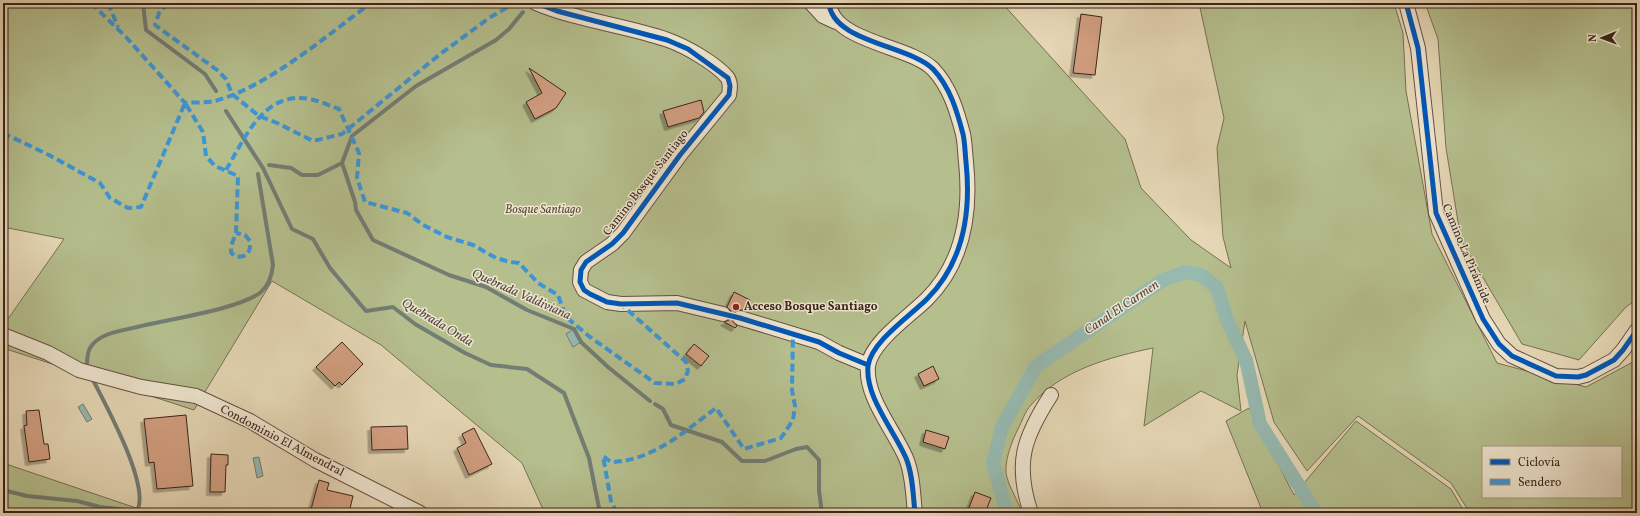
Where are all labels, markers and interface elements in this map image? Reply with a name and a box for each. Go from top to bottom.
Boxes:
north arrow [1582,18,1622,58]
text: N [1586,34,1601,42]
street label: Camino Bosque Santiago [600,127,692,239]
street label: Camino La Pirámide [1438,201,1494,307]
park label: Bosque Santiago [505,202,581,218]
water label: Quebrada Valdiviana [469,265,573,325]
water label: Canal El Carmen [1081,276,1163,340]
water label: Quebrada Onda [398,294,476,352]
place label: Acceso Bosque Santiago [744,299,878,315]
marker: Acceso Bosque Santiago [731,302,741,312]
street label: Condominio El Almendral [217,401,347,481]
legend [1482,446,1622,498]
text: Ciclovía [1518,455,1560,471]
text: Sendero [1518,475,1561,491]

